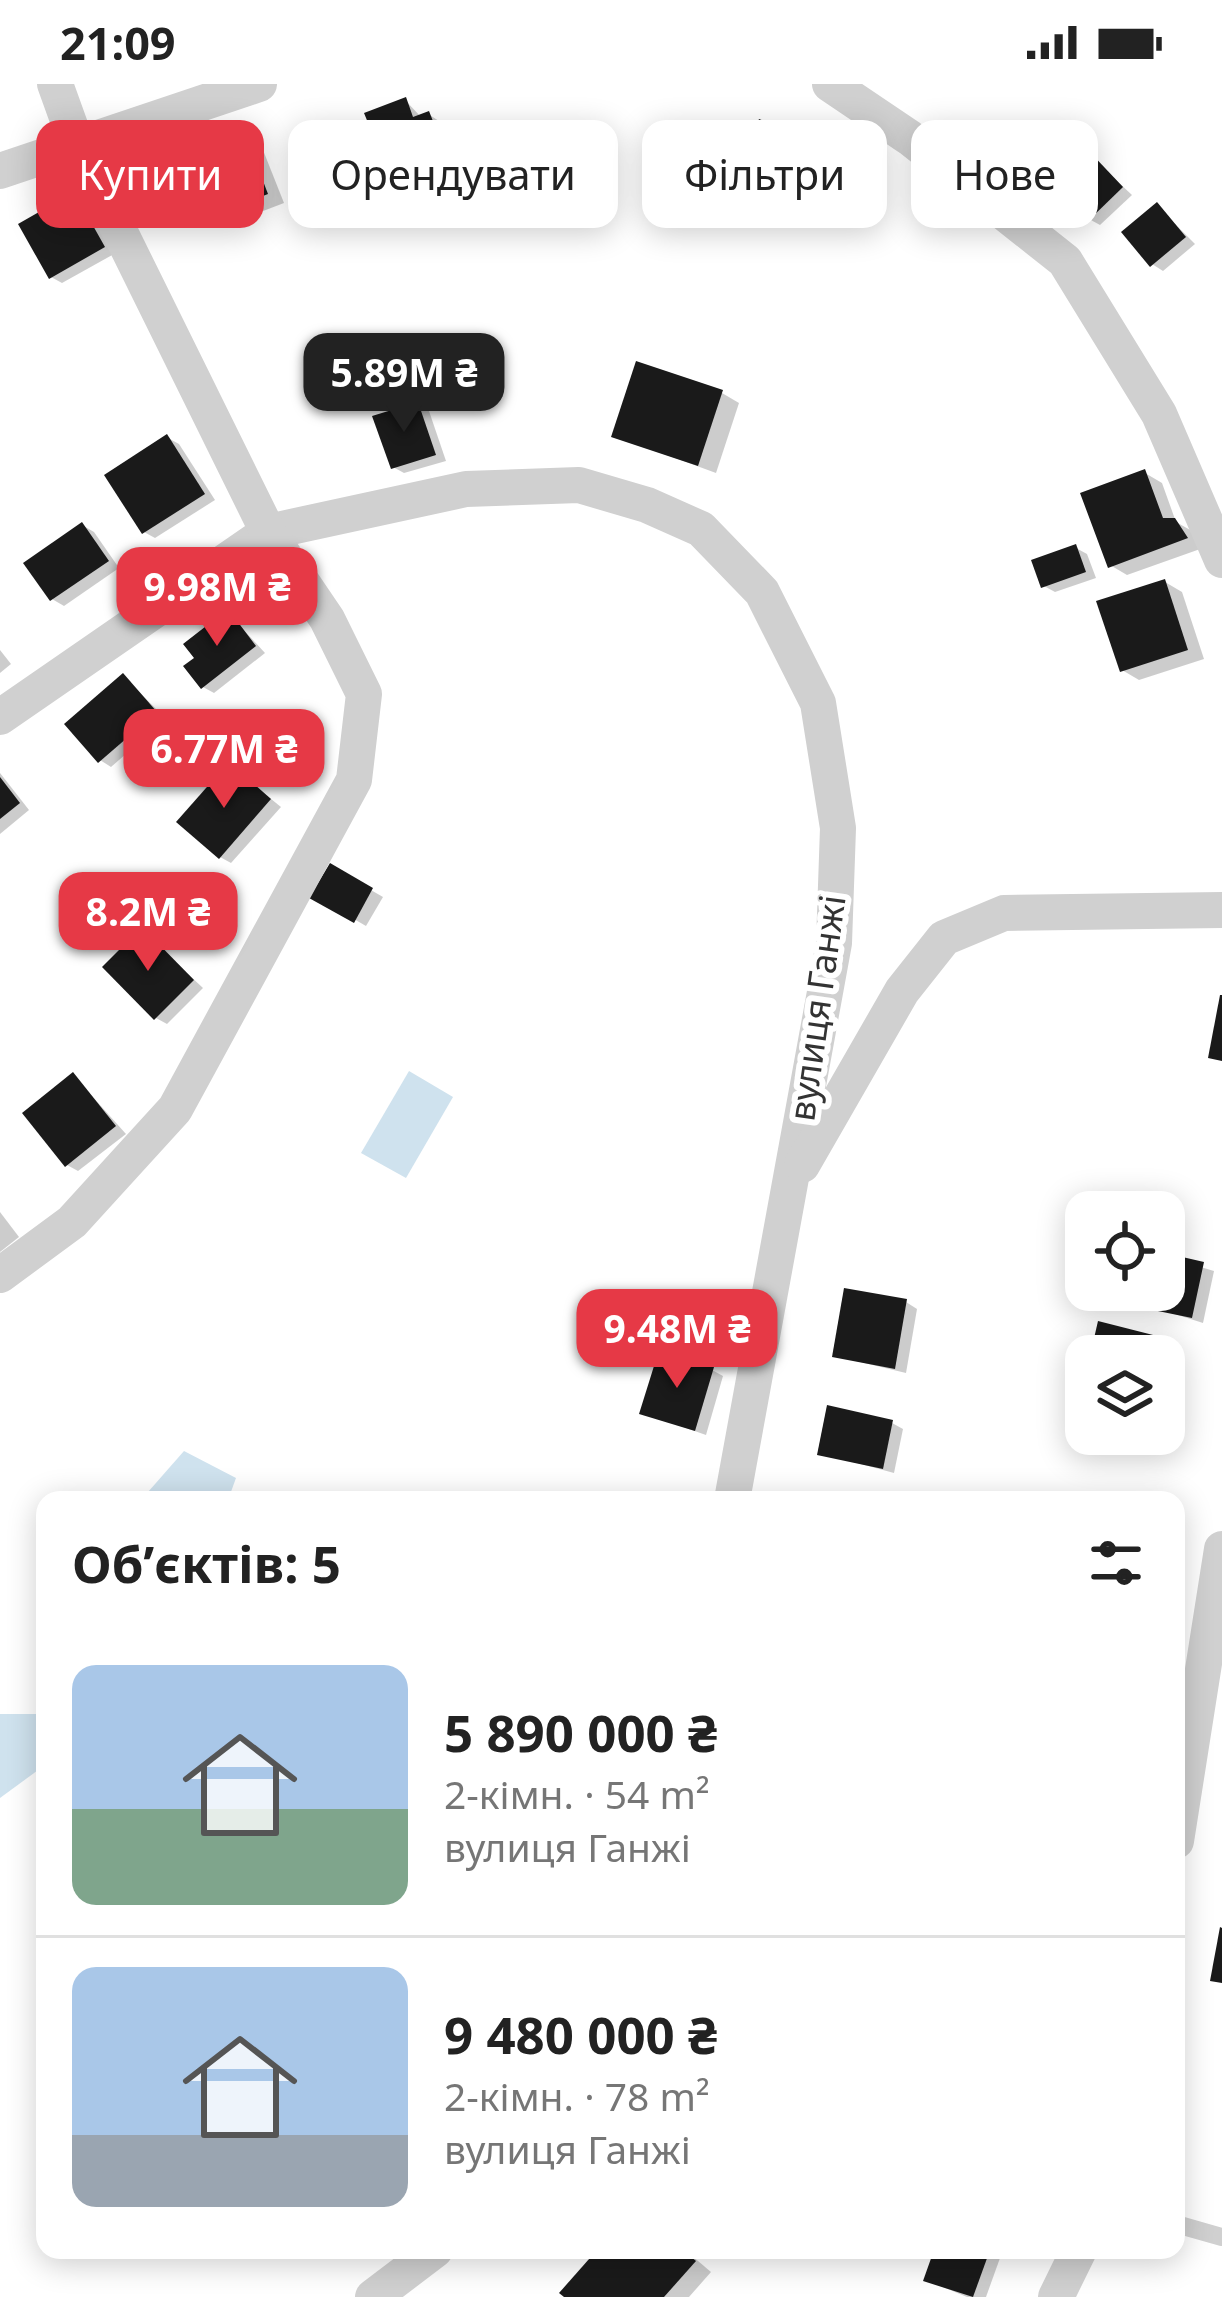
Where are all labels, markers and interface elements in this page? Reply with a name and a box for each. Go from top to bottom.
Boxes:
text: 21:09 [60,12,176,73]
chip: Купити [36,120,264,228]
chip: Орендувати [288,120,618,228]
chip: Фільтри [642,120,887,228]
chip: Нове [911,120,1098,228]
pin: 5.89M ₴ [293,333,515,435]
text: 5.89M ₴ [330,345,478,398]
pin: 9.98M ₴ [106,547,328,649]
text: 9.98M ₴ [143,559,291,612]
pin: 6.77M ₴ [113,709,335,811]
text: 6.77M ₴ [150,721,298,774]
pin: 8.2M ₴ [50,872,246,974]
text: 8.2M ₴ [86,884,210,937]
street label: вулиця Ганжі [776,892,857,1124]
map controls [1065,1191,1185,1455]
button: locate [1065,1191,1185,1311]
pin: 9.48M ₴ [566,1289,788,1391]
text: 9.48M ₴ [603,1301,751,1354]
button: layers [1065,1335,1185,1455]
text: Об’єктів: 5 [72,1528,341,1598]
icon: filters [1083,1530,1149,1596]
text: 5 890 000 ₴ [444,1697,717,1767]
icon: home [168,1713,312,1857]
text: 2-кімн. · 54 m² [444,1767,710,1820]
text: вулиця Ганжі [444,1820,691,1873]
text: 9 480 000 ₴ [444,1999,717,2069]
icon: home [168,2015,312,2159]
text: 2-кімн. · 78 m² [444,2069,710,2122]
text: вулиця Ганжі [444,2122,691,2175]

